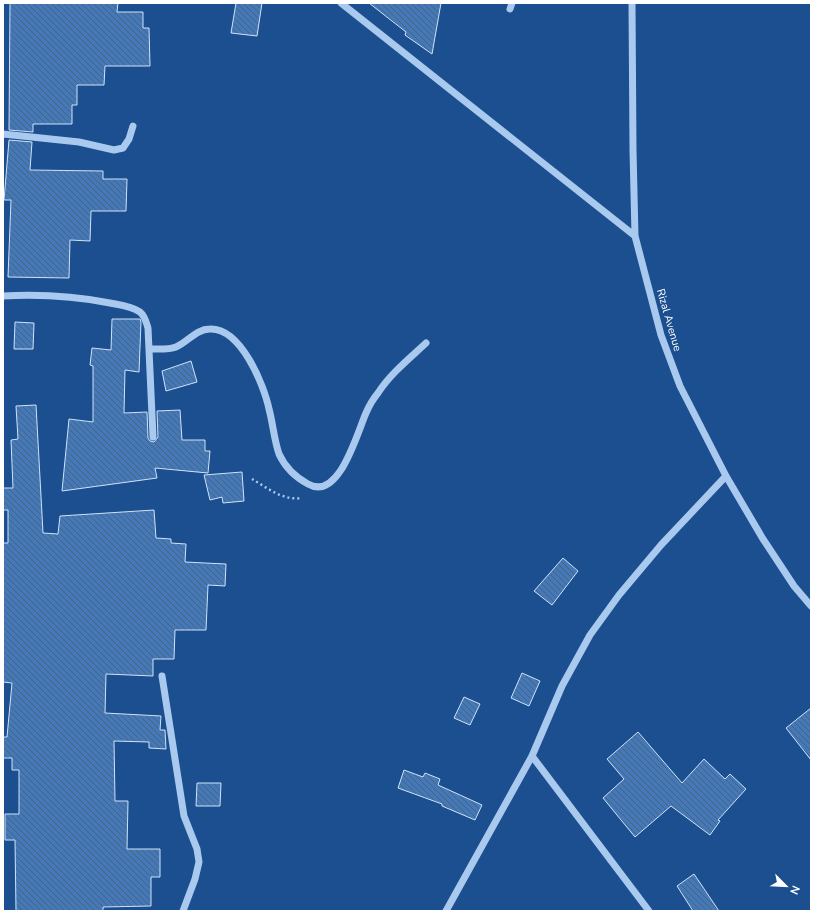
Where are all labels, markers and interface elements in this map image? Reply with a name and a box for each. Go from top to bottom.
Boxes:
street label: Rizal Avenue [653,287,685,353]
north arrow [766,866,806,906]
text: N [786,883,803,897]

